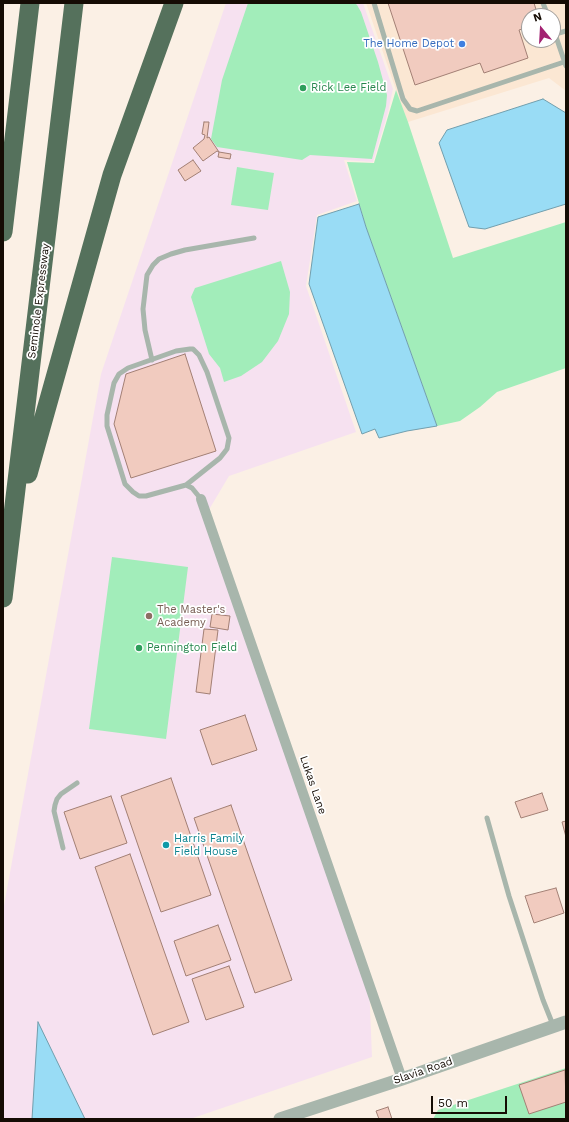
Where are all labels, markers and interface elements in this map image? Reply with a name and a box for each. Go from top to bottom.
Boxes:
north arrow [521,8,561,48]
text: N [532,10,543,25]
place label: The Home Depot [363,37,454,51]
marker: The Home Depot [457,39,467,49]
place label: Rick Lee Field [311,81,386,95]
marker: Rick Lee Field [298,83,308,93]
street label: Seminole Expressway [25,243,53,359]
place label: The Master's Academy [157,603,225,629]
marker: The Master's Academy [144,611,154,621]
place label: Pennington Field [147,641,237,655]
marker: Pennington Field [134,643,144,653]
street label: Lukas Lane [297,754,329,816]
place label: Harris Family Field House [174,832,244,858]
marker: Harris Family Field House [161,840,171,850]
street label: Slavia Road [392,1055,454,1087]
scale bar [433,1088,509,1114]
text: 50 m [438,1096,468,1110]

